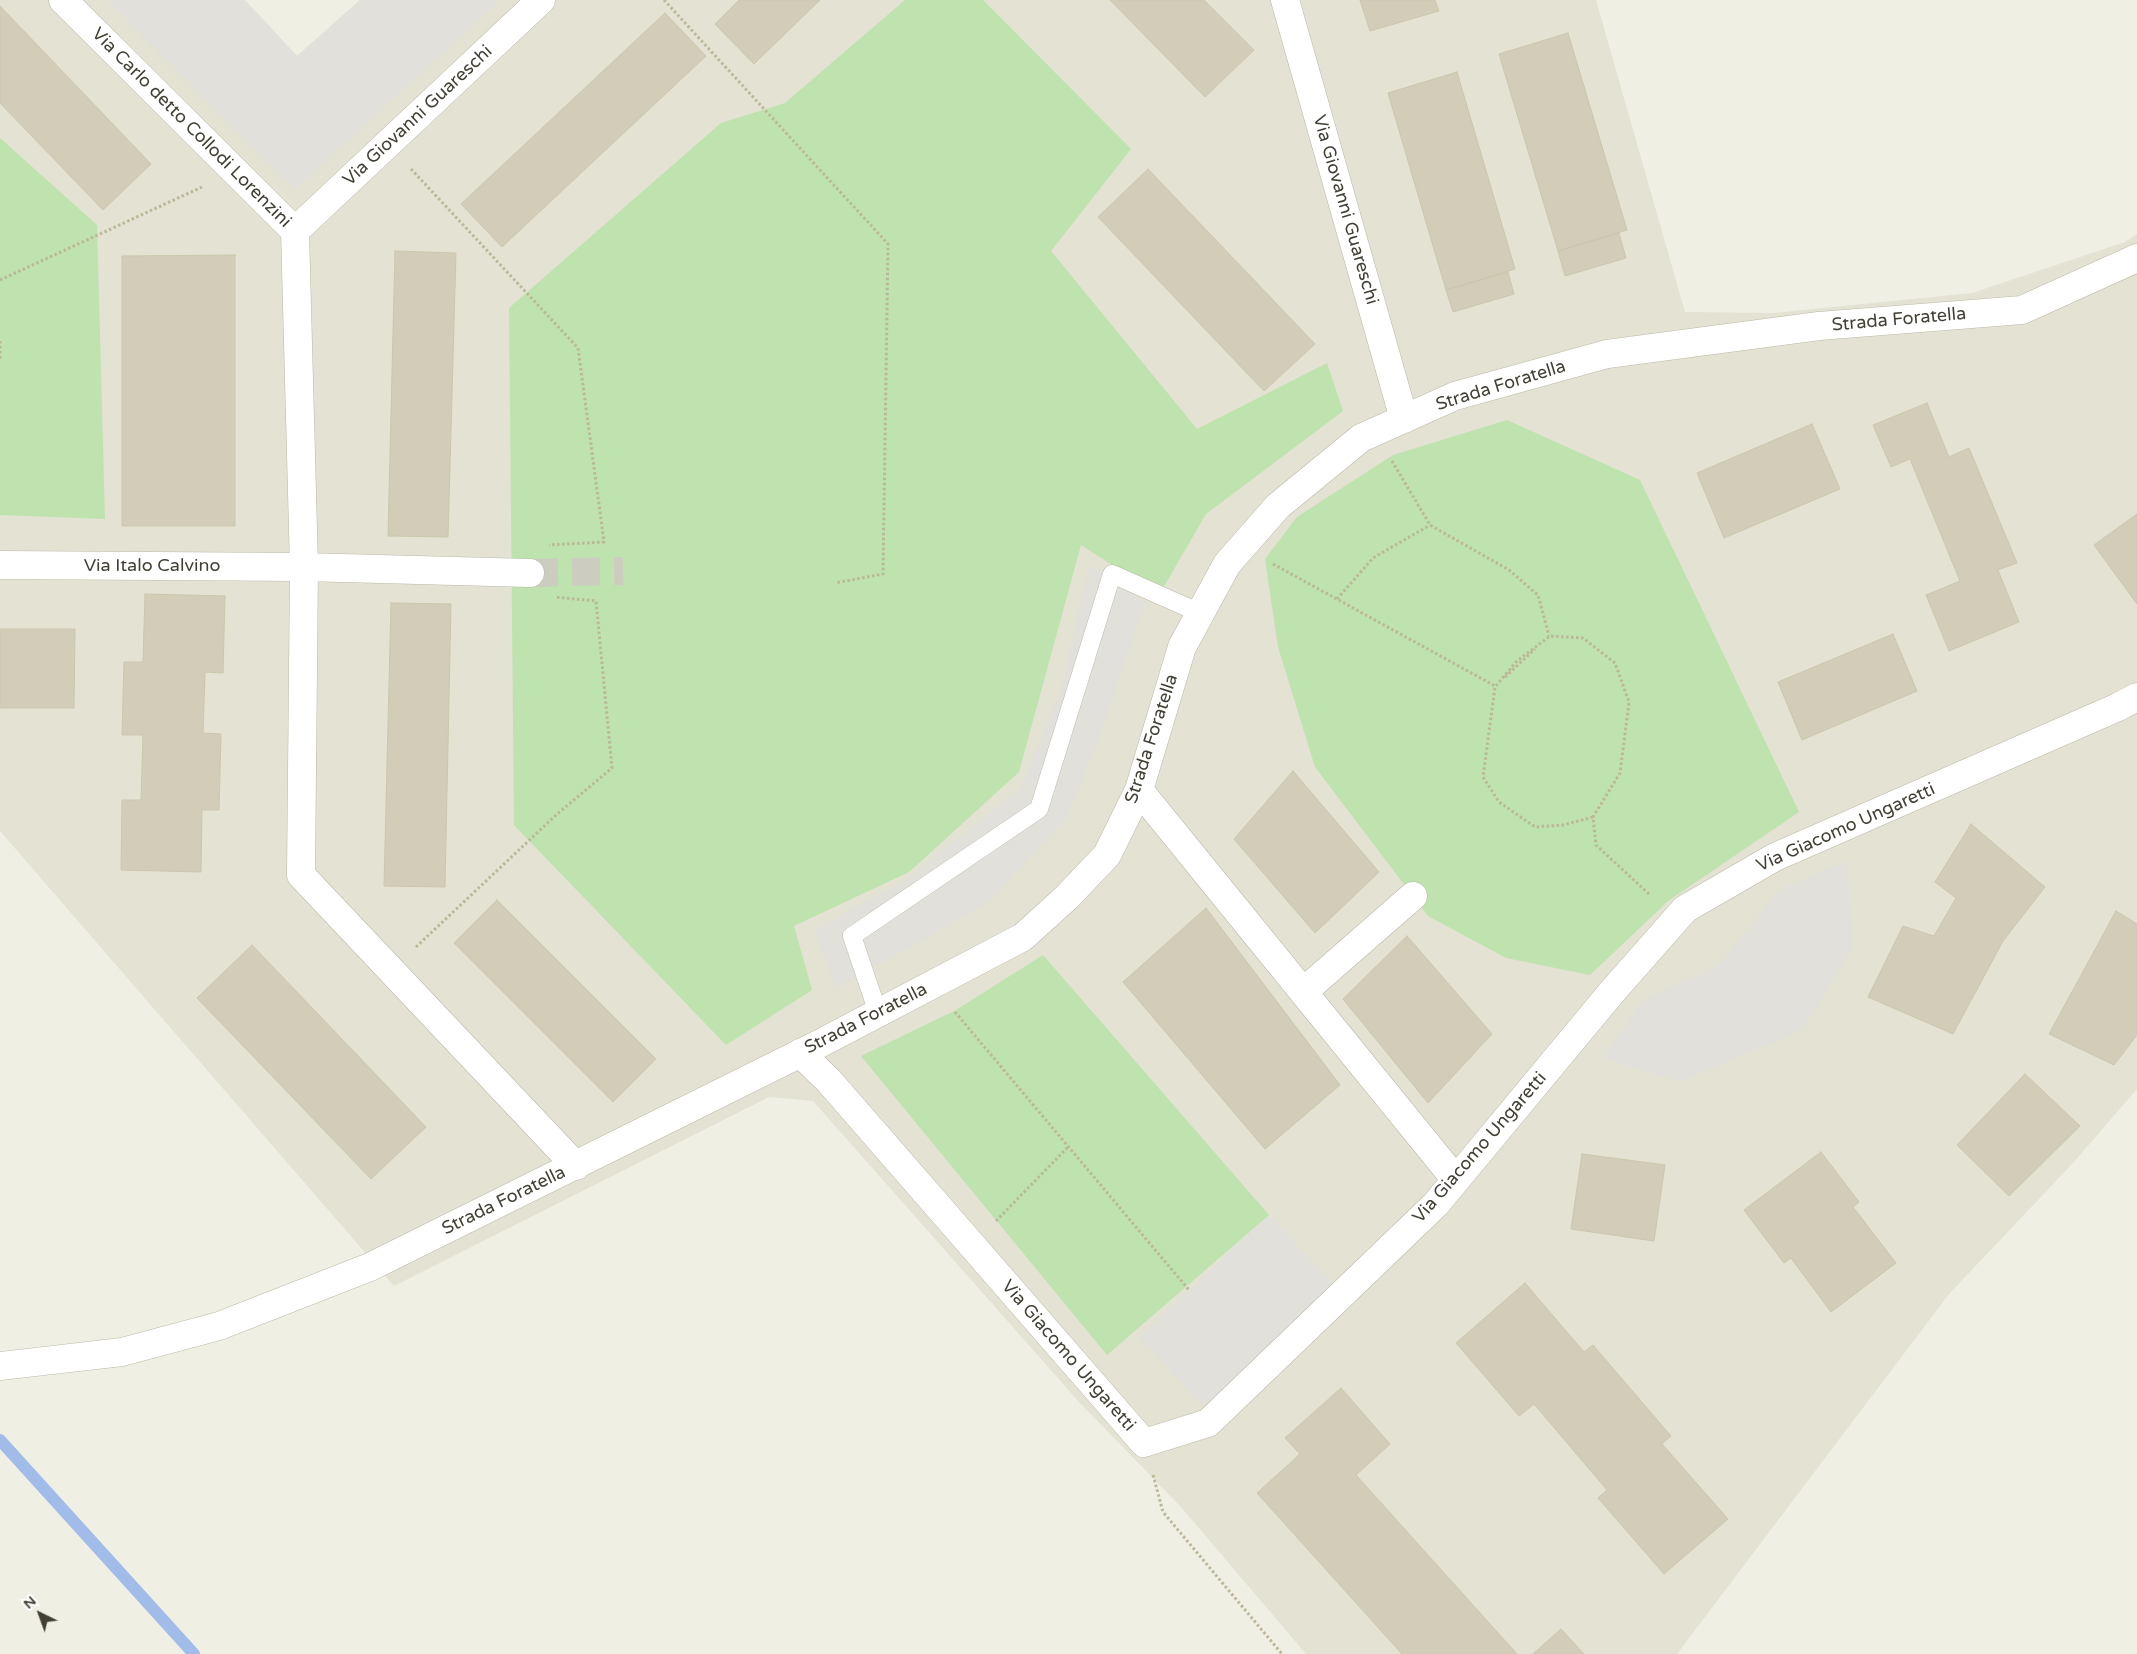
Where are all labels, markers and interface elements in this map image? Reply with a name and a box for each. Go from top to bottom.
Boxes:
street label: Via Carlo detto Collodi Lorenzini [87,24,295,232]
street label: Via Giovanni Guareschi [339,41,497,191]
street label: Via Giovanni Guareschi [1308,113,1382,307]
street label: Strada Foratella [1831,303,1967,337]
street label: Strada Foratella [1433,356,1569,416]
street label: Via Italo Calvino [84,555,220,577]
street label: Strada Foratella [1121,672,1183,806]
street label: Via Giacomo Ungaretti [1753,779,1939,877]
street label: Strada Foratella [801,979,931,1059]
street label: Via Giacomo Ungaretti [1408,1068,1552,1228]
street label: Strada Foratella [439,1162,569,1240]
street label: Via Giacomo Ungaretti [996,1276,1140,1436]
north arrow [15,1589,65,1639]
text: N [20,1592,39,1613]

